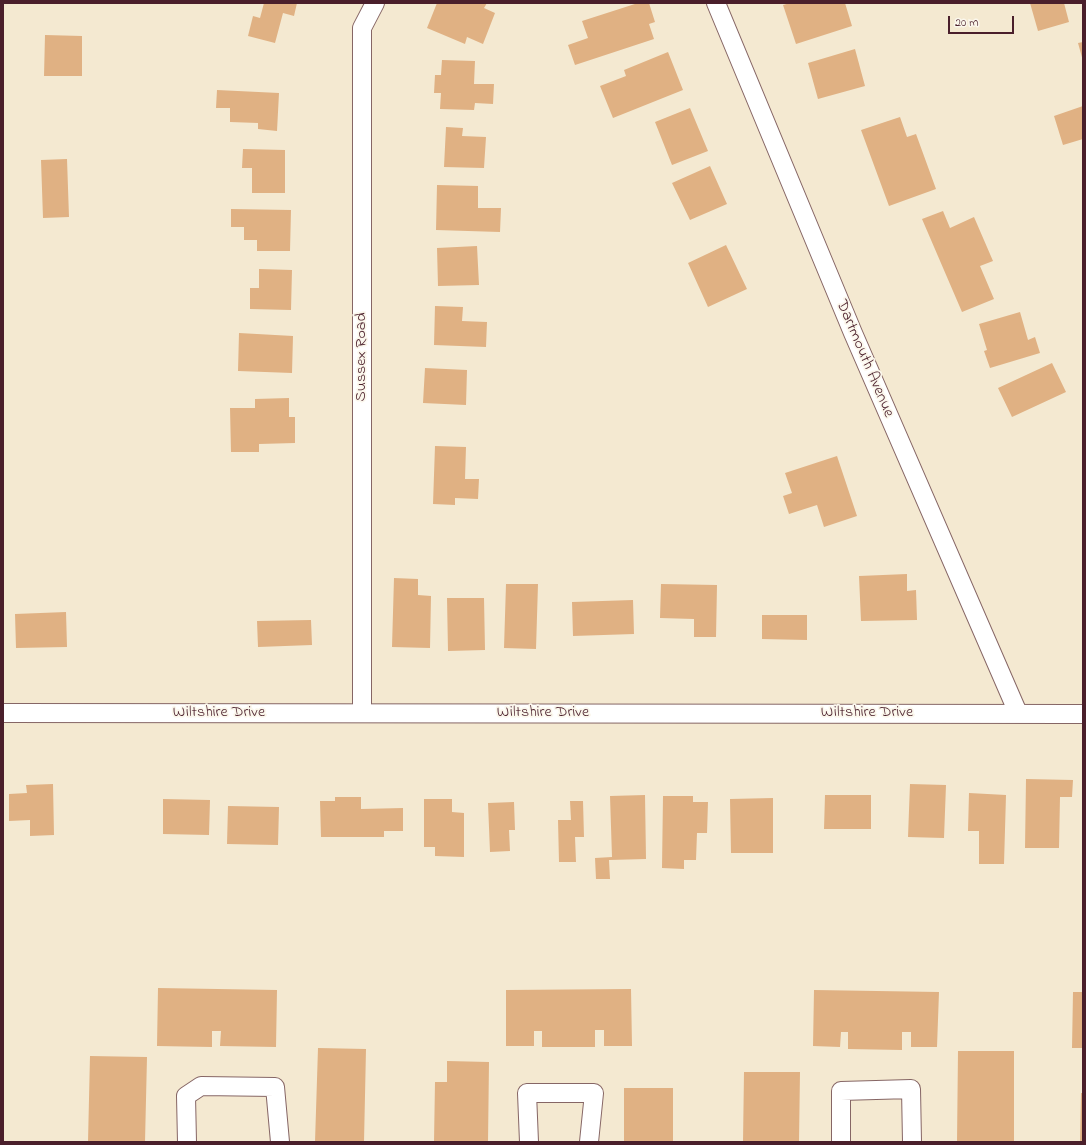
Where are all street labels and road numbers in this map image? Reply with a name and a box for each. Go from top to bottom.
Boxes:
street label: Dartmouth Avenue [831,298,897,420]
street label: Sussex Road [352,313,372,401]
street label: Wiltshire Drive [173,703,265,723]
street label: Wiltshire Drive [497,703,589,723]
street label: Wiltshire Drive [821,703,913,723]

